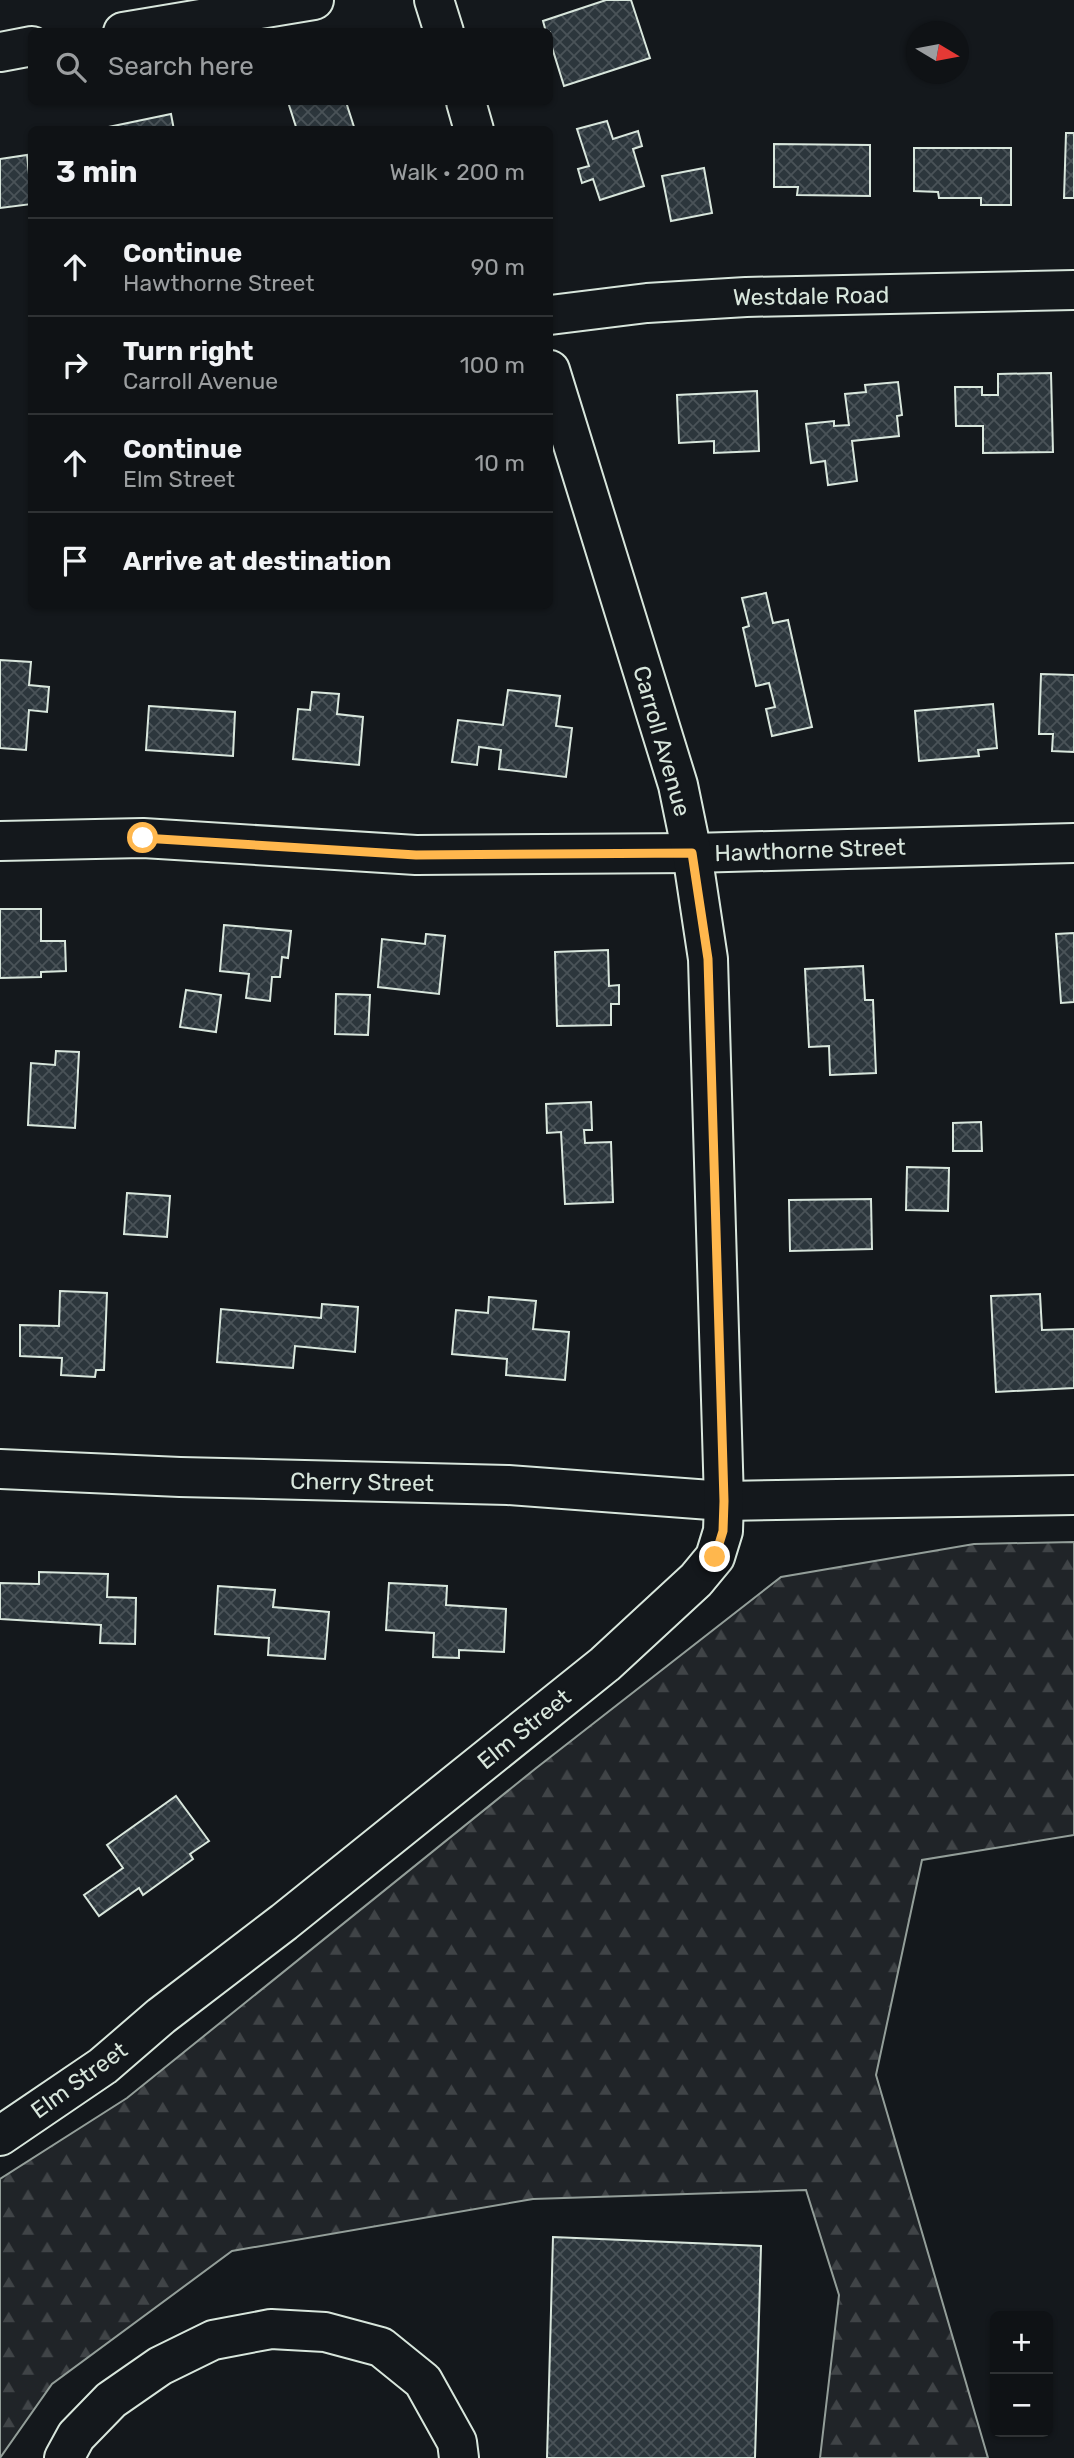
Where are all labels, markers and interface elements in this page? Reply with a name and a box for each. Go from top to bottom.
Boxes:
north arrow [906,21,969,84]
search box [28,28,553,105]
icon: search [52,48,90,86]
text: Search here [108,51,254,82]
text: 3 min [56,154,138,190]
text: Walk · 200 m [390,158,525,186]
text: Continue [123,238,242,269]
icon: ahead [56,248,94,286]
text: 90 m [471,253,525,281]
text: Hawthorne Street [123,269,314,297]
street label: Westdale Road [733,281,889,311]
text: Turn right [123,336,253,367]
icon: right [56,346,94,384]
text: 100 m [460,351,525,379]
text: Carroll Avenue [123,367,278,395]
text: Continue [123,434,242,465]
icon: ahead [56,444,94,482]
text: 10 m [474,449,525,477]
text: Elm Street [123,465,235,493]
icon: arrive [56,542,94,580]
text: Arrive at destination [123,546,391,577]
street label: Carroll Avenue [627,663,697,819]
route start [127,822,158,853]
street label: Hawthorne Street [714,833,906,867]
street label: Cherry Street [290,1467,434,1497]
route end [699,1541,730,1572]
street label: Elm Street [472,1683,576,1775]
street label: Elm Street [25,2036,133,2124]
map controls [990,2311,1053,2437]
button: + [990,2311,1053,2374]
button: − [990,2374,1053,2437]

